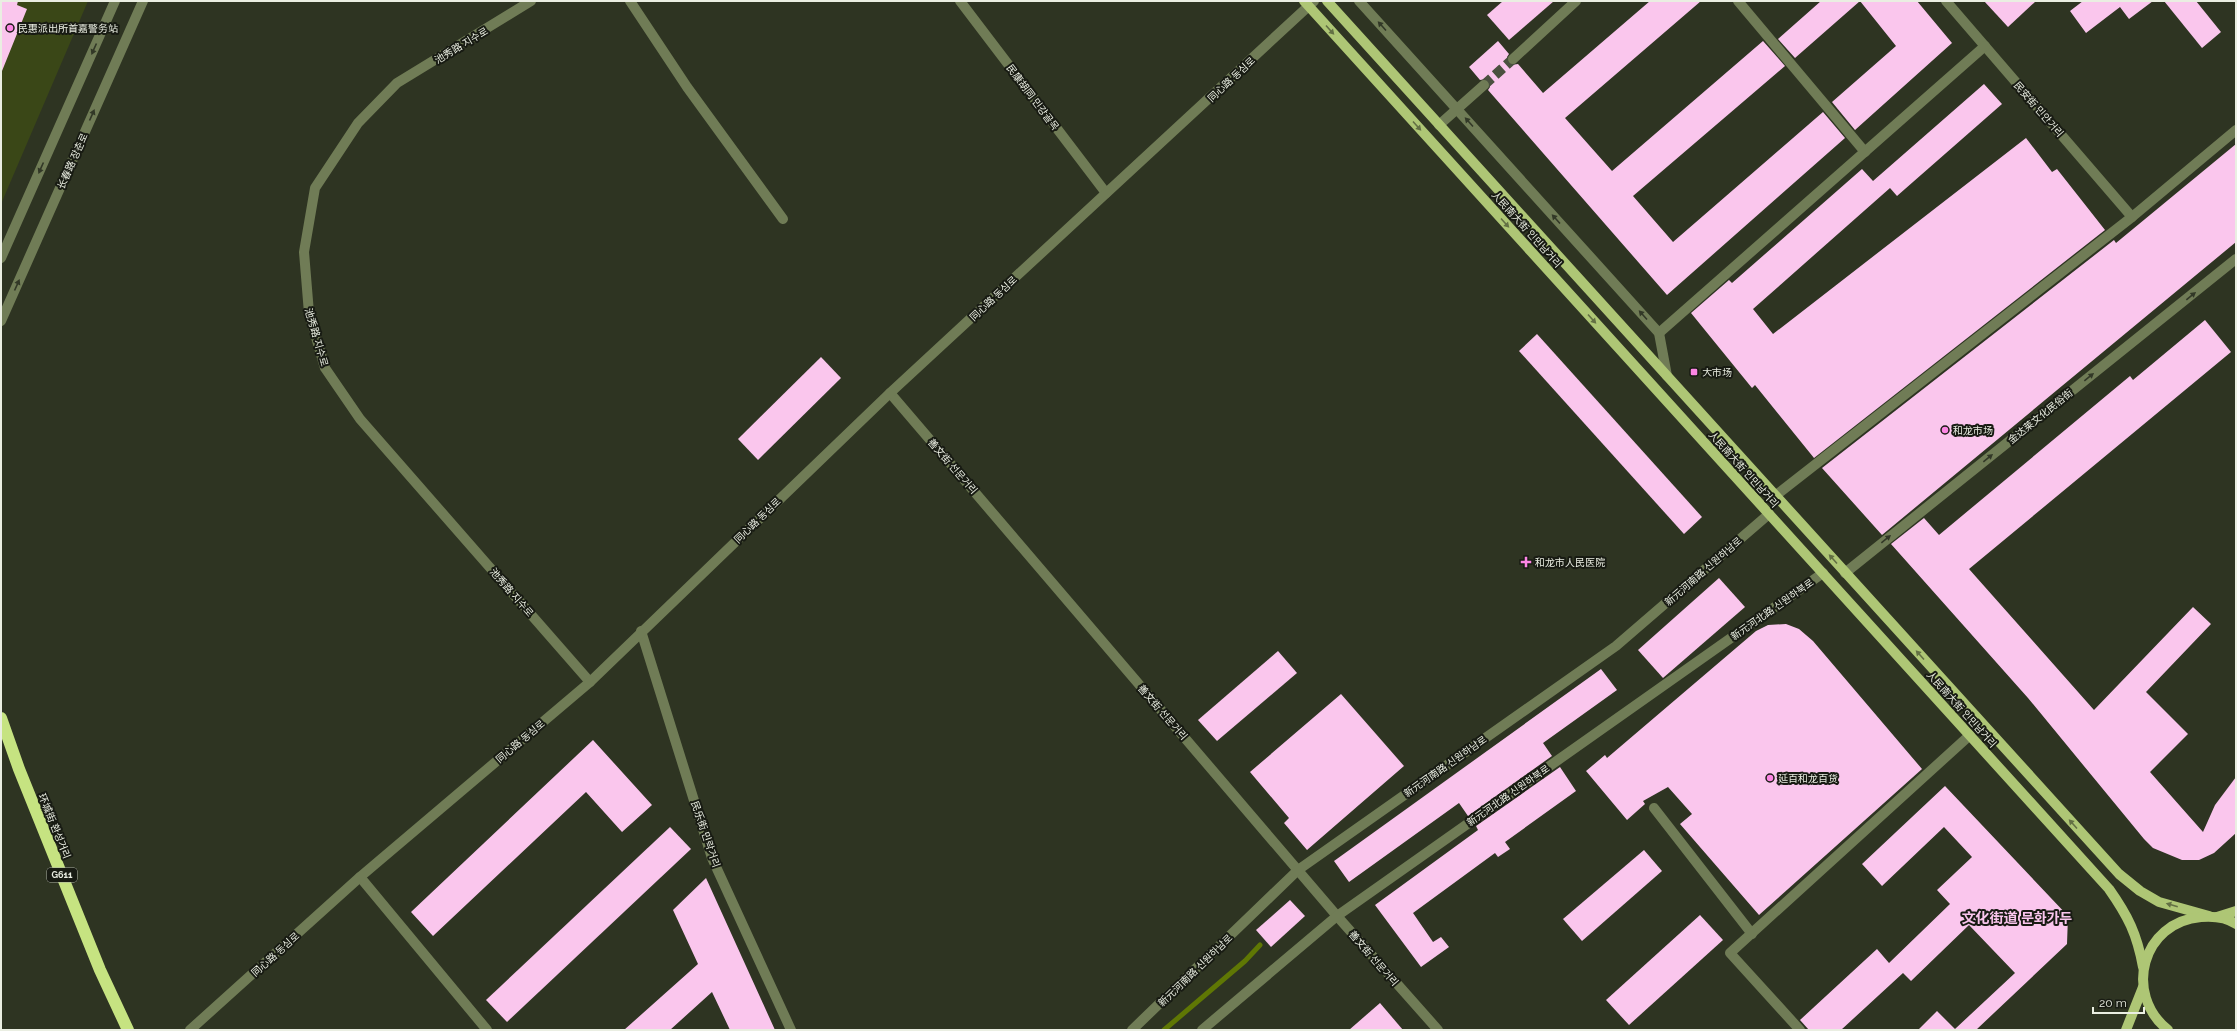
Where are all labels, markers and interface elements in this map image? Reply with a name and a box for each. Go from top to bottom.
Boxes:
one-way arrow [1377,21,1387,31]
marker: 民惠派出所首嘉警务站 [5,23,15,33]
place label: 民惠派出所首嘉警务站 [18,23,118,34]
street label: 池秀路 지수로 [433,25,490,66]
one-way arrow [1325,25,1335,35]
one-way arrow [90,44,96,56]
street label: 同心路 동심로 [1206,55,1257,104]
street label: 民康胡同 민강골목 [1004,62,1061,132]
street label: 民安街 민안거리 [2012,80,2066,139]
one-way arrow [89,109,95,121]
one-way arrow [1465,118,1474,127]
one-way arrow [1413,121,1422,131]
street label: 长春路 장춘로 [55,131,90,191]
one-way arrow [38,163,44,174]
street label: 人民南大街 인민남거리 [1490,189,1564,270]
one-way arrow [1551,214,1561,224]
one-way arrow [1500,217,1509,228]
street label: 同心路 동심로 [968,274,1019,323]
one-way arrow [14,280,20,291]
one-way arrow [2185,291,2196,300]
street label: 池秀路 지수로 [303,307,330,368]
one-way arrow [1639,311,1648,320]
one-way arrow [1587,314,1597,324]
marker: 大市场 [1689,367,1699,377]
place label: 大市场 [1702,367,1732,378]
one-way arrow [2084,372,2094,381]
street label: 金达莱文化民俗街 [2006,387,2075,446]
marker: 和龙市场 [1940,425,1950,435]
place label: 和龙市场 [1953,425,1993,436]
street label: 人民南大街 인민남거리 [1707,429,1781,510]
street label: 善文街 선문거리 [926,437,980,496]
one-way arrow [1982,454,1993,463]
street label: 同心路 동심로 [732,496,783,545]
street label: 新元河南路 신원하남로 [1663,535,1744,608]
one-way arrow [1881,535,1892,544]
one-way arrow [1828,554,1837,564]
marker: 和龙市人民医院 [1520,556,1532,568]
place label: 和龙市人民医院 [1535,557,1605,568]
street label: 池秀路 지수로 [488,566,536,619]
street label: 新元河北路 신원하북로 [1729,577,1816,642]
one-way arrow [1915,650,1925,660]
street label: 人民南大街 인민남거리 [1925,669,1999,750]
street label: 善文街 선문거리 [1136,683,1190,742]
street label: 同心路 동심로 [494,718,547,765]
street label: 新元河南路 신원하남로 [1402,734,1489,799]
street label: 新元河北路 신원하북로 [1465,763,1552,828]
marker: 延百和龙百货 [1765,773,1775,783]
place label: 延百和龙百货 [1778,773,1838,784]
street label: 环城街 환성거리 [36,792,73,860]
street label: 民乐街 민락거리 [689,800,722,869]
one-way arrow [2069,819,2078,829]
road number: G611 [47,868,77,882]
one-way arrow [2166,902,2178,908]
district label: 文化街道 문화가두 [1962,910,2073,926]
street label: 善文街 선문거리 [1347,929,1401,988]
street label: 同心路 동심로 [249,930,301,979]
street label: 新元河南路 신원하남로 [1156,932,1235,1009]
scale bar [2093,989,2144,1015]
text: 20 m [2099,996,2127,1010]

